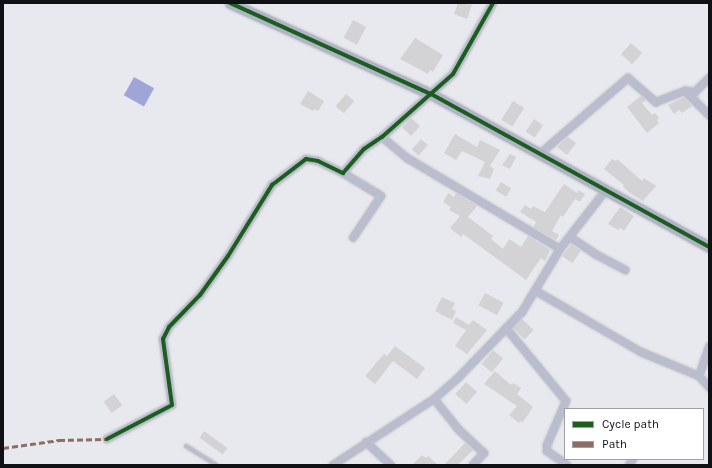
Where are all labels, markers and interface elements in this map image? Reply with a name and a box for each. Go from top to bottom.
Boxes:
legend [564,408,704,460]
text: Cycle path [602,417,659,431]
text: Path [602,437,627,451]

